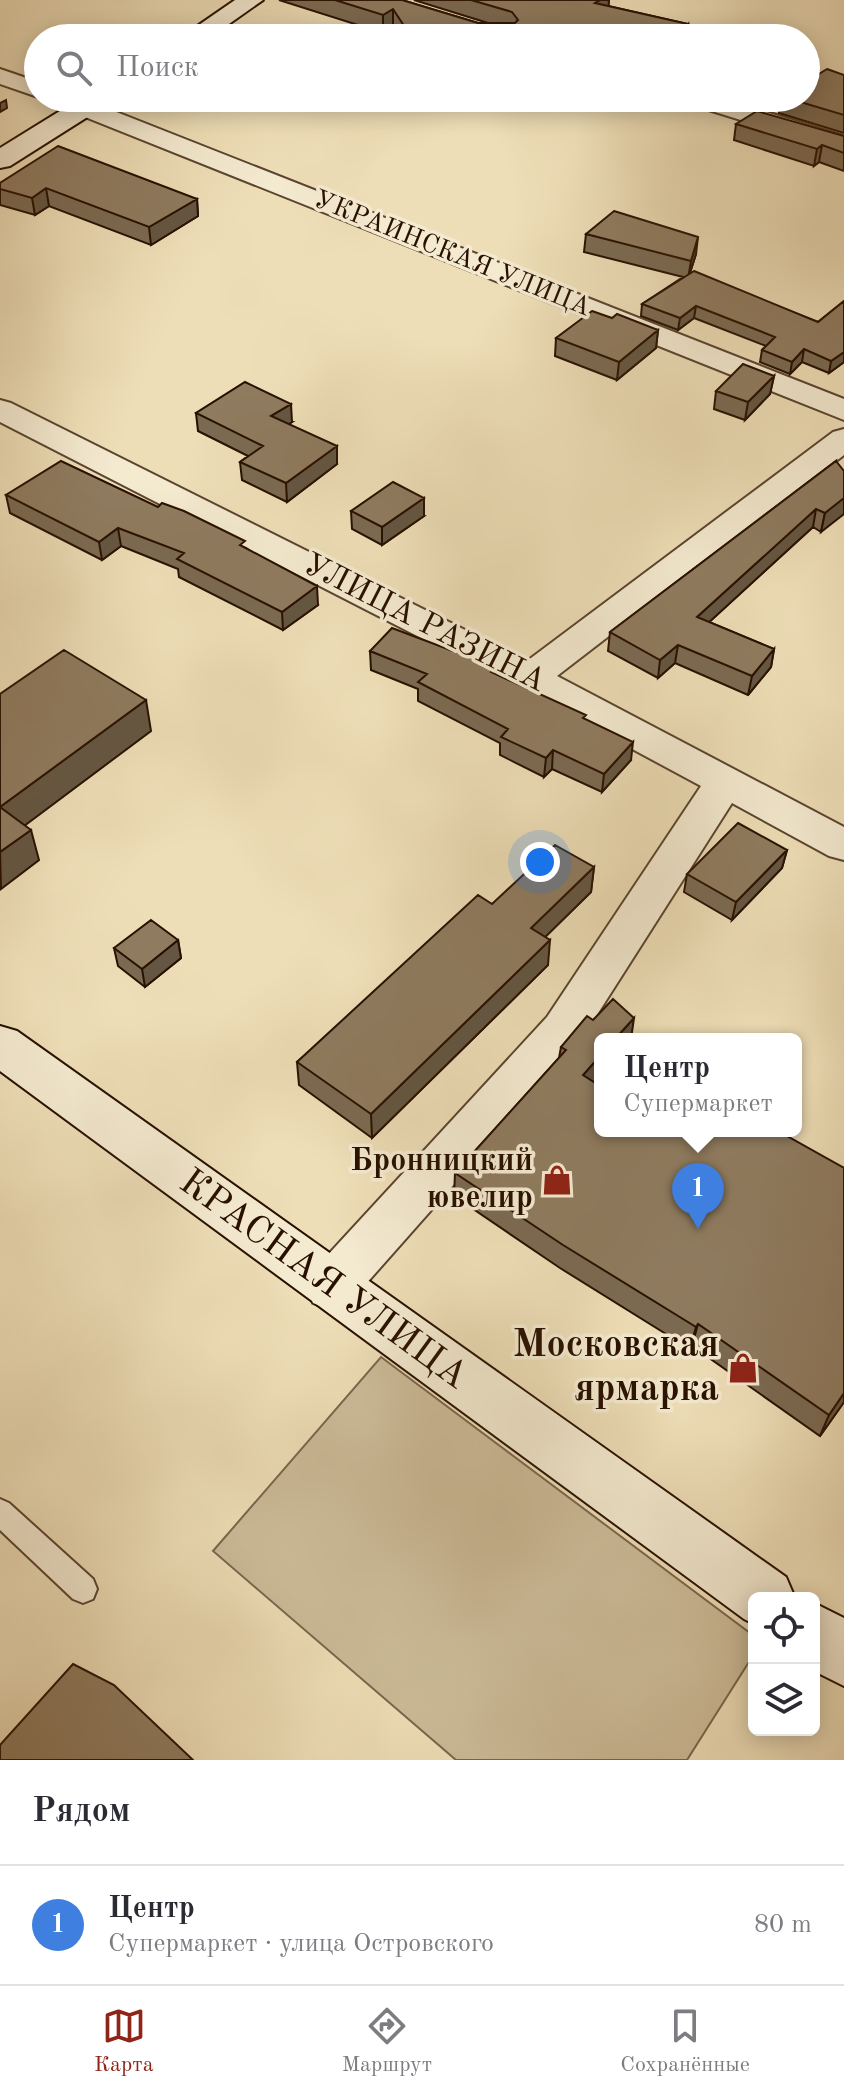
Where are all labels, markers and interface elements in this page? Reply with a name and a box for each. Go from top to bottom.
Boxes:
search box [24,24,820,112]
icon: search [52,46,96,90]
text: Поиск [116,53,199,83]
street label: УКРАИНСКАЯ УЛИЦА [310,186,594,322]
street label: УЛИЦА РАЗИНА [298,549,550,699]
your location [520,842,560,882]
popup [594,1033,802,1137]
text: Центр [623,1054,710,1084]
text: Супермаркет [623,1091,773,1117]
place label: Бронницкий ювелир [350,1146,533,1215]
street label: КРАСНАЯ УЛИЦА [172,1163,474,1397]
shop icon: Бронницкий ювелир [540,1163,574,1197]
pin: 1 [672,1163,724,1229]
place label: Московская ярмарка [513,1327,719,1409]
shop icon: Московская ярмарка [726,1351,760,1385]
map controls [748,1592,820,1736]
button: locate [748,1592,820,1664]
button: layers [748,1664,820,1736]
text: Рядом [32,1795,131,1829]
text: Центр [108,1894,195,1924]
text: 1 [50,1912,66,1938]
text: 80 m [754,1912,812,1938]
text: Супермаркет · улица Островского [108,1931,494,1957]
tab: Карта [94,2004,154,2079]
tab: Маршрут [342,2004,432,2079]
tab: Сохранённые [620,2004,750,2079]

